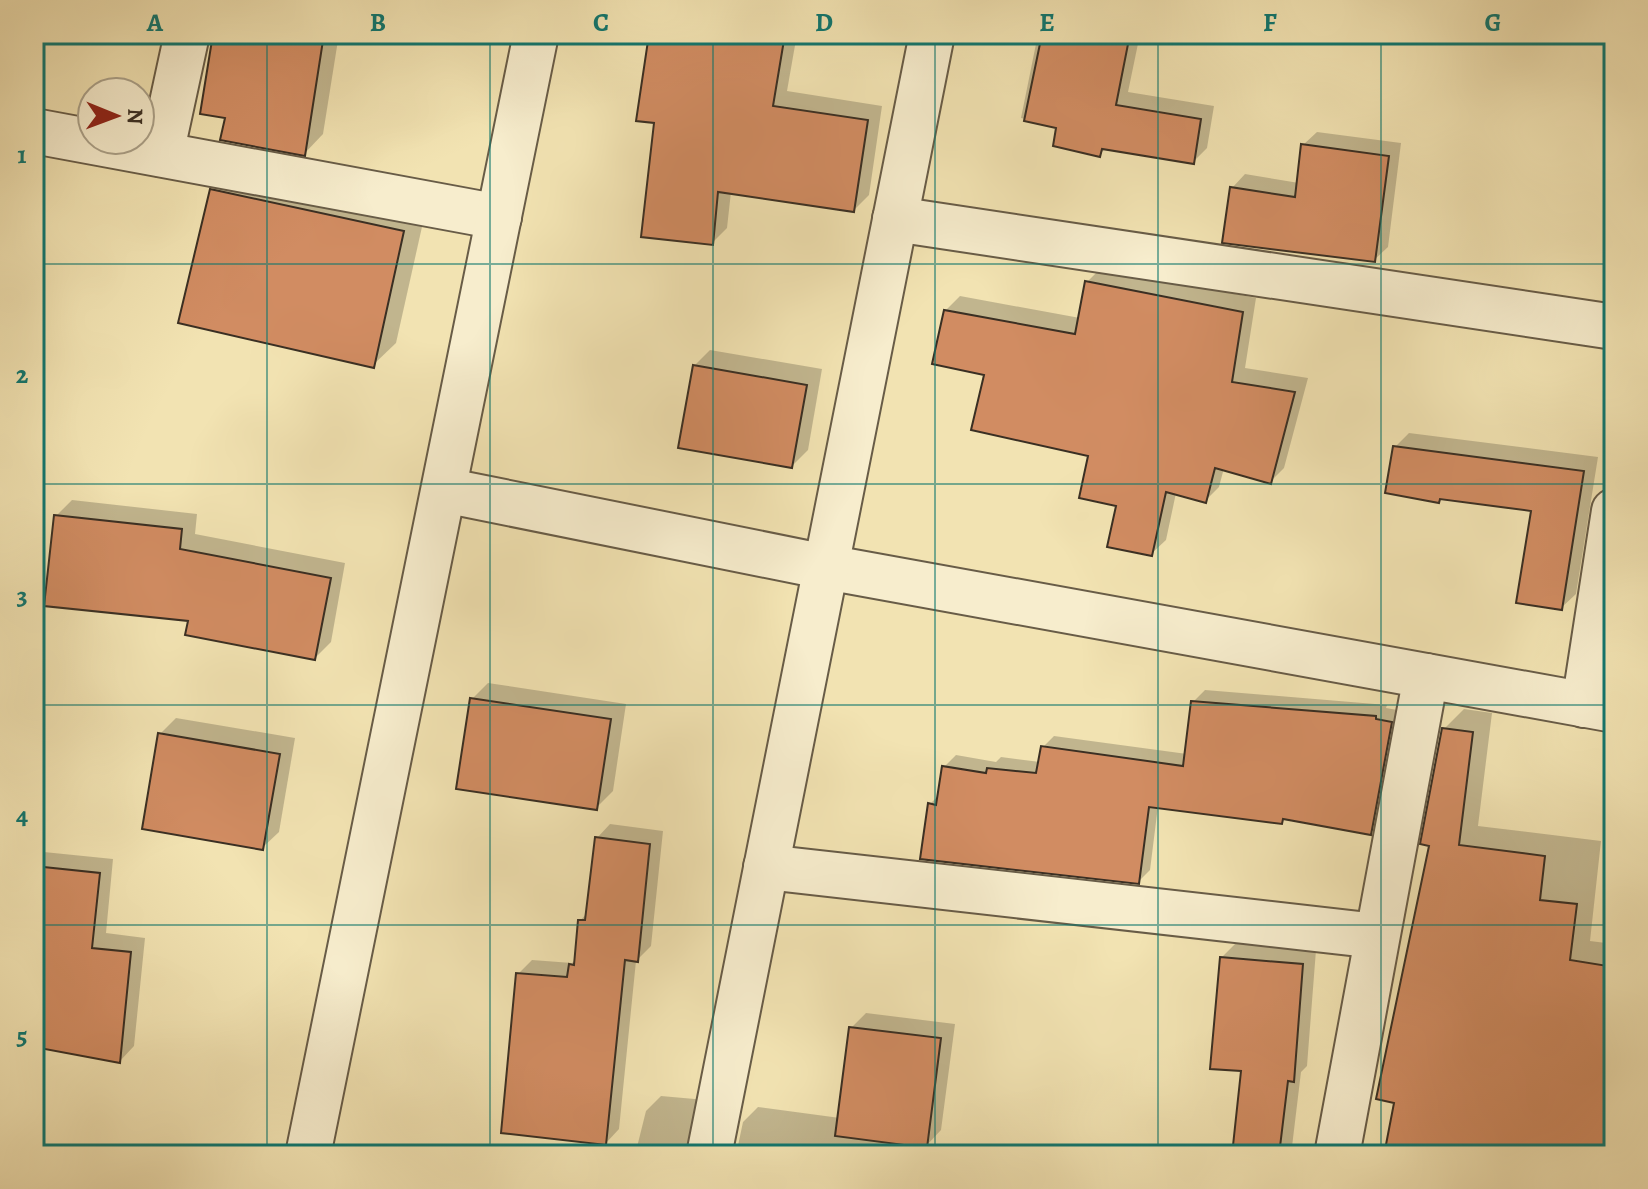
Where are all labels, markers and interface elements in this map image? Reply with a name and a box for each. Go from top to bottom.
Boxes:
text: A [146,5,164,40]
text: B [370,5,386,40]
text: C [593,5,609,40]
text: D [815,5,833,40]
text: E [1039,5,1055,40]
text: F [1263,5,1277,40]
text: G [1484,5,1502,40]
north arrow [76,76,156,156]
text: N [120,108,150,125]
text: 1 [17,137,27,172]
text: 2 [16,357,29,392]
text: 3 [16,578,28,613]
text: 4 [16,798,28,833]
text: 5 [16,1018,28,1053]

